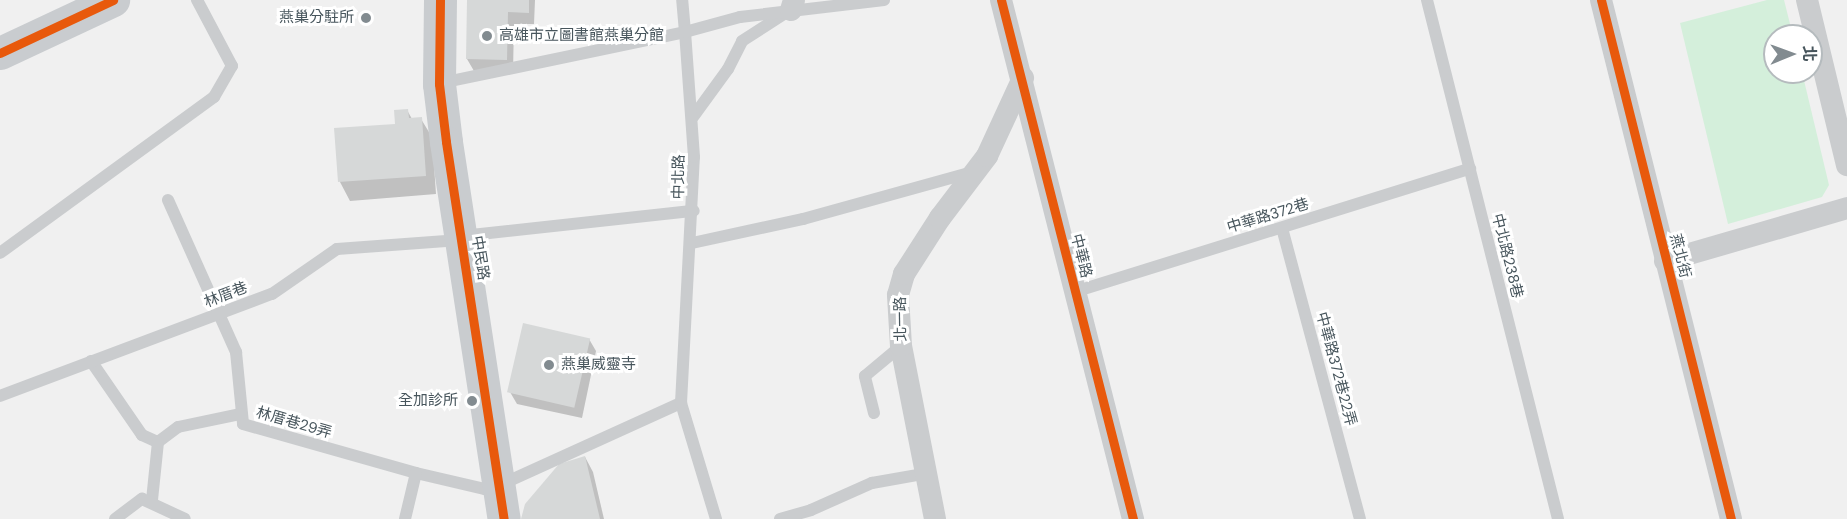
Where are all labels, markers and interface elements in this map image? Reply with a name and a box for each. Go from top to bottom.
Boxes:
place label: 燕巢分駐所 [279,9,354,27]
marker: 燕巢分駐所 [359,11,373,25]
north arrow [1763,24,1823,84]
place label: 高雄市立圖書館燕巢分館 [499,27,664,45]
marker: 高雄市立圖書館燕巢分館 [480,29,494,43]
text: 北 [1799,46,1820,62]
street label: 中北路 [670,154,688,200]
street label: 中華路372巷 [1225,195,1311,237]
street label: 中北路238巷 [1488,212,1526,300]
street label: 中華路 [1067,232,1095,280]
street label: 燕北街 [1666,232,1694,280]
street label: 中民路 [468,234,492,282]
street label: 林厝巷 [202,279,250,311]
street label: 北一路 [892,296,910,342]
street label: 中華路372巷22弄 [1312,310,1360,428]
place label: 燕巢威靈寺 [561,356,636,374]
marker: 燕巢威靈寺 [542,358,556,372]
place label: 全加診所 [398,392,458,410]
marker: 全加診所 [463,392,481,410]
street label: 林厝巷29弄 [254,404,334,442]

